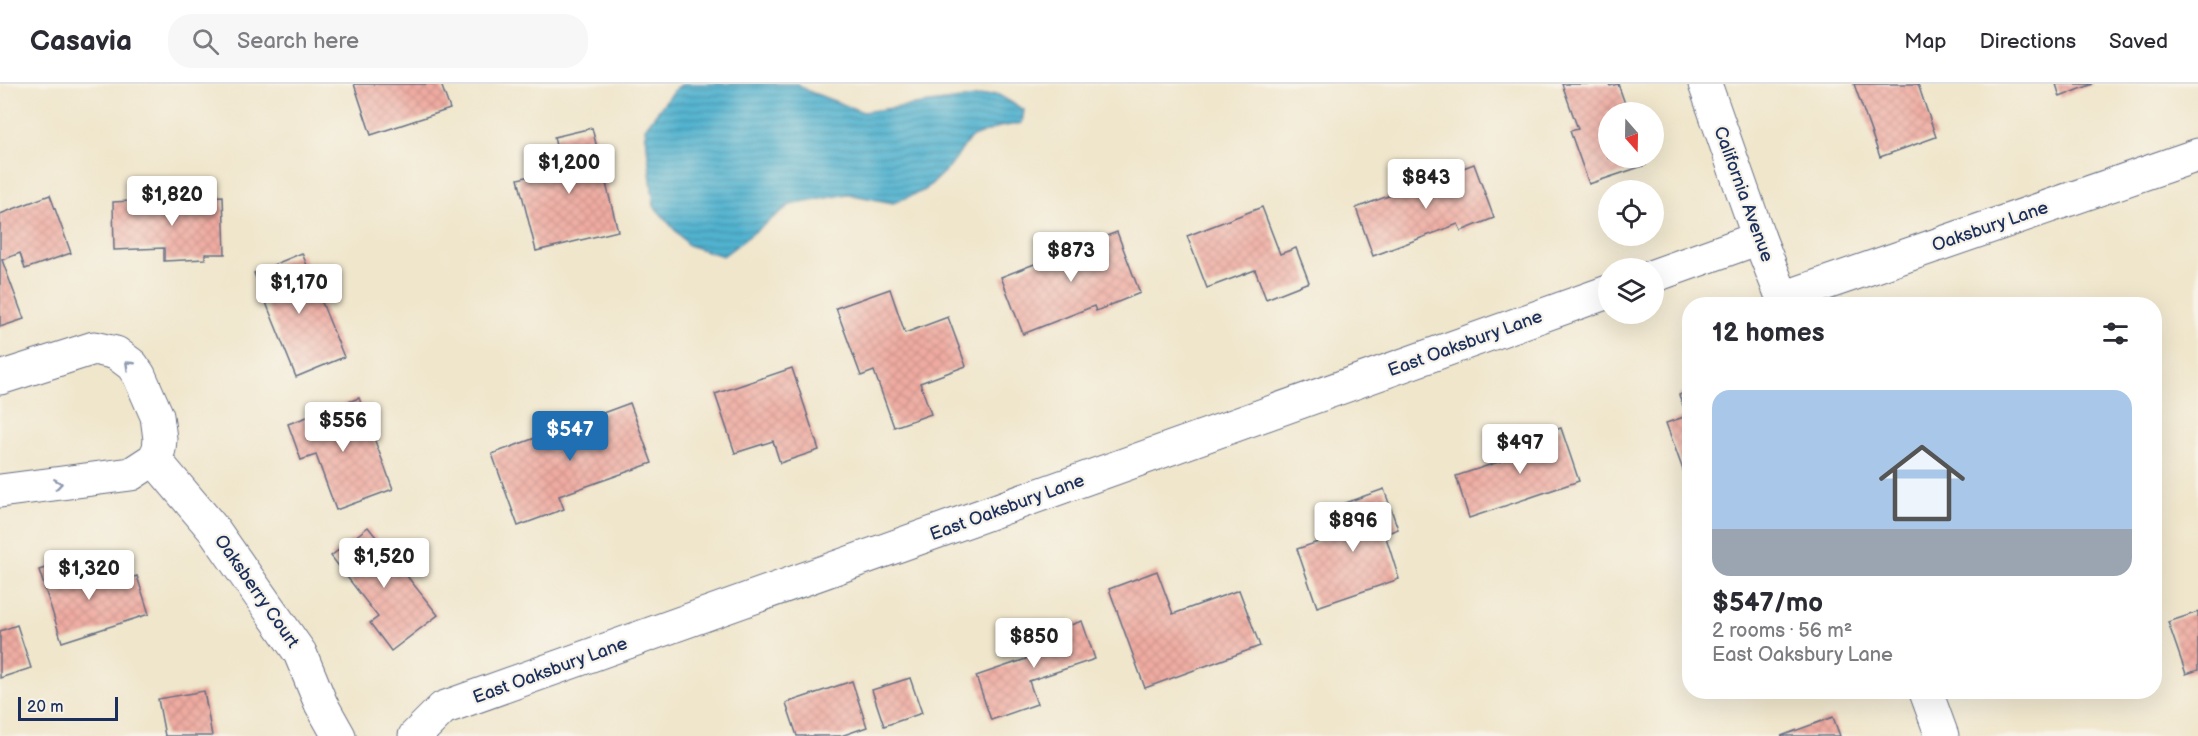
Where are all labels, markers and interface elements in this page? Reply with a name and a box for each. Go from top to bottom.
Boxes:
search box [168,14,588,68]
text: Casavia [30,25,132,58]
icon: search [189,25,222,58]
text: Search here [237,28,359,55]
text: Map [1904,29,1947,54]
text: Directions [1980,29,2076,54]
text: Saved [2109,29,2168,54]
north arrow [1598,102,1664,168]
map controls [1598,102,1664,324]
street label: California Avenue [1709,124,1778,265]
pin: $1,200 [520,144,618,195]
text: $1,200 [538,151,600,175]
pin: $843 [1390,159,1462,210]
text: $843 [1402,166,1450,190]
pin: $1,820 [123,176,221,227]
button: locate [1598,180,1664,246]
text: $1,820 [141,183,203,207]
street label: Oaksbury Lane [1929,197,2051,256]
pin: $873 [1035,232,1107,283]
text: $873 [1047,239,1095,263]
button: layers [1598,258,1664,324]
pin: $1,170 [250,264,348,315]
text: $1,170 [270,271,328,295]
street label: East Oaksbury Lane [1385,306,1546,381]
icon: filters [2099,317,2132,350]
text: 12 homes [1712,318,1824,349]
one-way arrow [126,361,137,372]
pin: $556 [307,402,379,453]
text: $556 [319,409,367,433]
pin: $547 [534,411,606,462]
text: $547 [546,418,594,442]
pin: $497 [1484,424,1556,475]
icon: home [1868,429,1976,537]
text: $497 [1496,431,1544,455]
street label: East Oaksbury Lane [927,470,1088,545]
one-way arrow [53,478,63,490]
pin: $896 [1317,502,1389,553]
text: $896 [1328,509,1378,533]
street label: Oaksberry Court [210,531,304,652]
pin: $1,520 [335,538,433,589]
text: $1,520 [353,545,415,569]
pin: $1,320 [40,550,138,601]
text: $1,320 [58,557,120,581]
text: $547/mo [1712,588,1823,619]
pin: $850 [998,618,1070,669]
text: 2 rooms · 56 m² [1712,619,1852,643]
text: $850 [1009,625,1059,649]
street label: East Oaksbury Lane [470,633,631,708]
text: East Oaksbury Lane [1712,643,1893,667]
scale bar [18,694,118,722]
text: 20 m [27,698,63,717]

